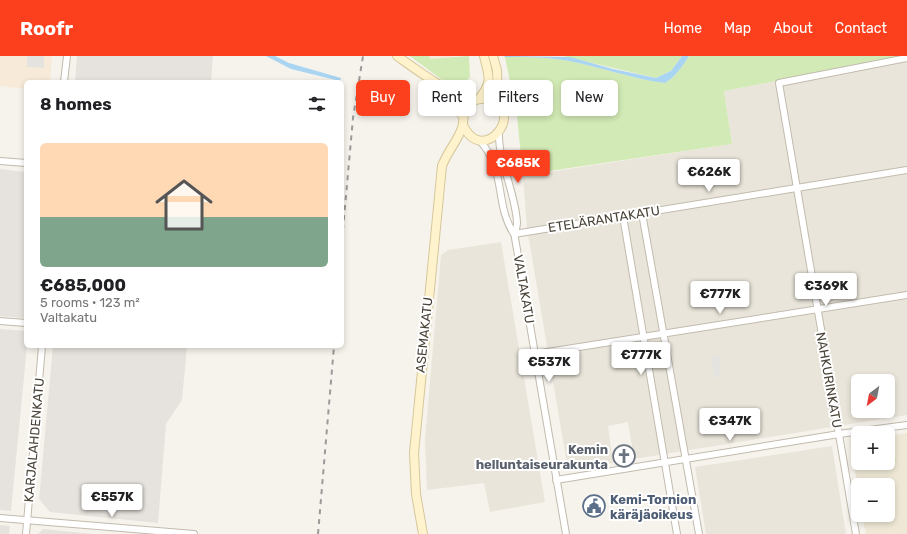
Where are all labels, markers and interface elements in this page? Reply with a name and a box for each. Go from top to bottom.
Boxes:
text: Roofr [20,17,73,40]
text: Home [664,20,702,37]
text: Map [724,20,751,37]
text: About [773,20,813,37]
text: Contact [835,20,887,37]
chip: Buy [356,80,410,116]
chip: Rent [418,80,476,116]
chip: Filters [484,80,553,116]
chip: New [561,80,618,116]
icon: filters [306,93,328,115]
text: 8 homes [40,94,112,114]
pin: €685K [490,150,546,184]
text: €685K [496,155,540,170]
pin: €626K [681,159,737,193]
text: €626K [687,164,731,179]
icon: home [148,169,220,241]
street label: ETELÄRANTAKATU [547,203,661,235]
street label: VALTAKATU [511,253,537,325]
pin: €369K [798,273,854,307]
text: €685,000 [40,275,126,295]
text: €369K [804,278,848,293]
pin: €777K [692,281,748,315]
text: €777K [699,286,741,301]
text: 5 rooms · 123 m² [40,295,140,310]
street label: ASEMAKATU [413,297,435,373]
text: Valtakatu [40,310,97,325]
street label: NAHKURINKATU [813,331,845,429]
pin: €777K [613,342,669,376]
text: €777K [620,347,662,362]
pin: €537K [521,349,577,383]
text: €537K [527,354,571,369]
north arrow [851,374,895,418]
map controls [851,374,895,522]
street label: KARJALAHDENKATU [21,377,47,503]
pin: €347K [702,408,758,442]
text: €347K [708,413,752,428]
button: + [851,426,895,470]
place label: Kemin helluntaiseurakunta [476,442,608,472]
church icon: Kemin helluntaiseurakunta [611,443,637,469]
button: − [851,478,895,522]
pin: €557K [84,484,140,518]
text: €557K [90,489,134,504]
place label: Kemi-Tornion käräjäoikeus [610,492,696,522]
public building icon: Kemi-Tornion käräjäoikeus [581,493,607,519]

